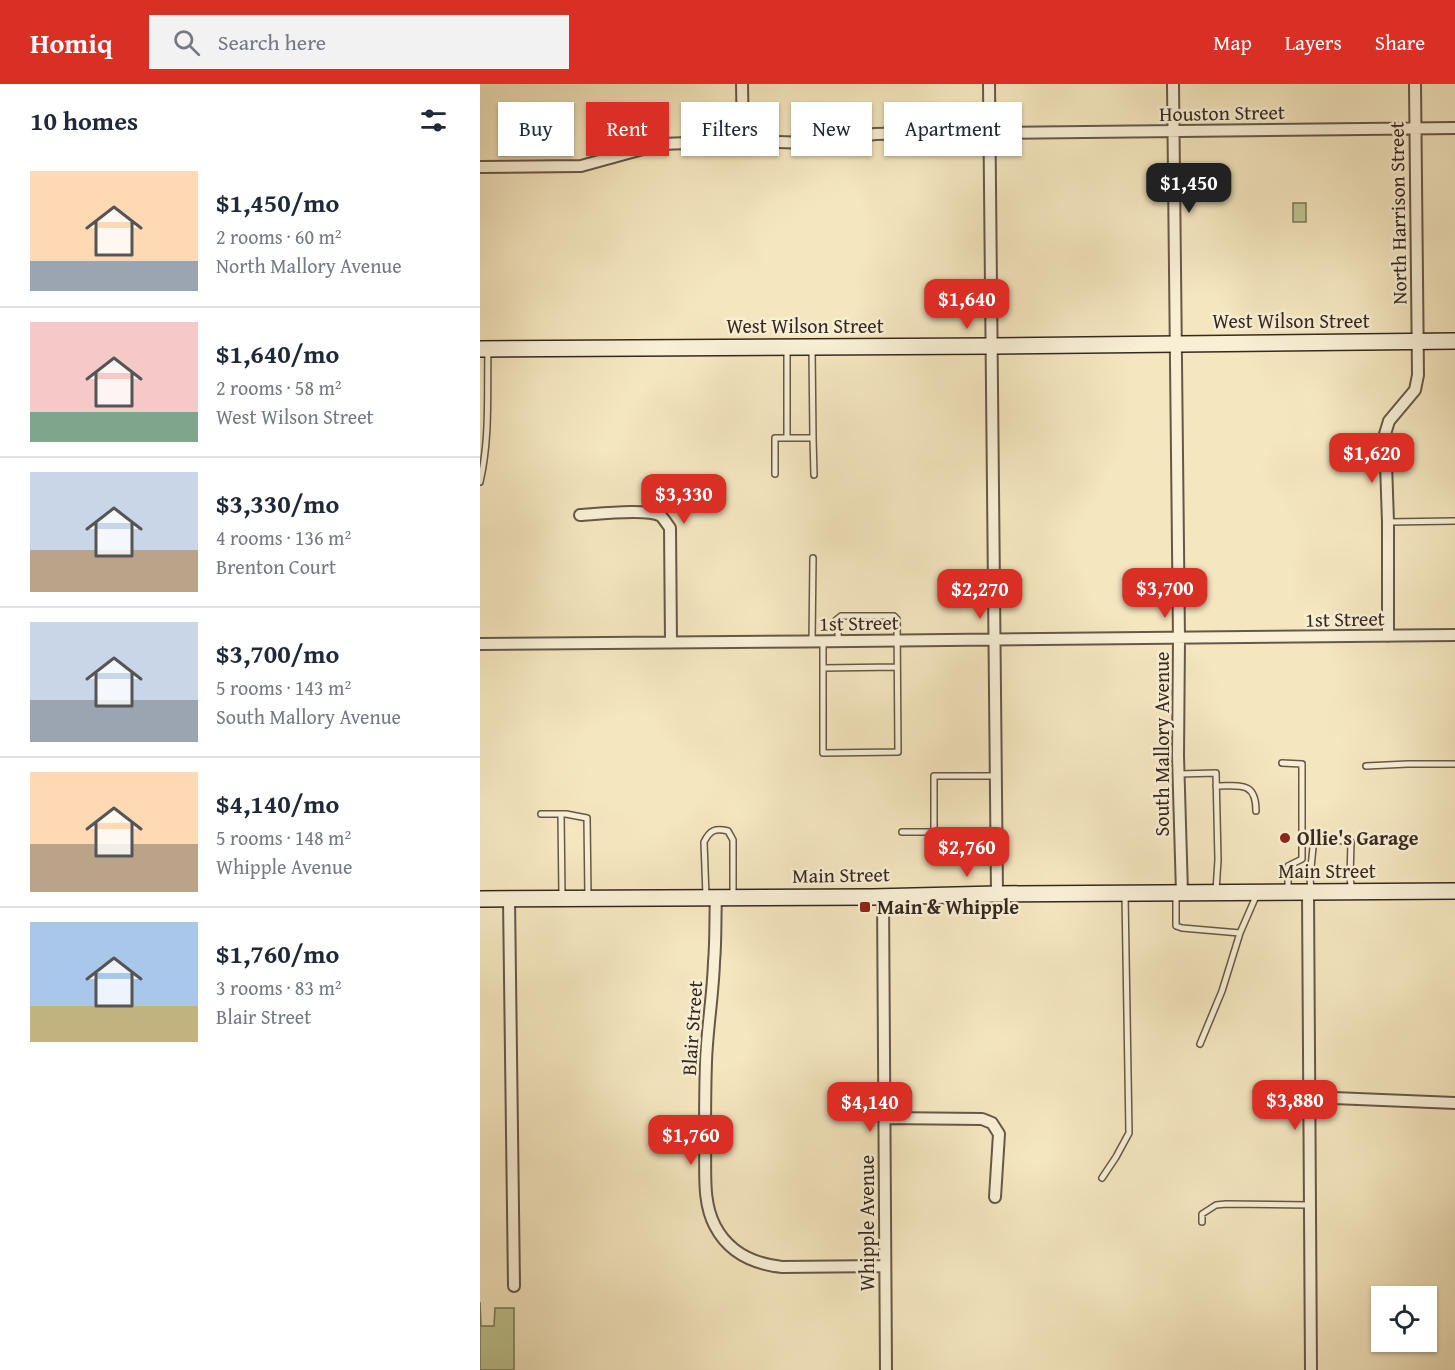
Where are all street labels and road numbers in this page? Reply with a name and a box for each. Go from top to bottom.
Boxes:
street label: Houston Street [1159,97,1285,128]
street label: North Harrison Street [1381,121,1414,305]
street label: West Wilson Street [1212,306,1370,335]
street label: West Wilson Street [726,311,884,340]
street label: 1st Street [1305,603,1385,634]
street label: 1st Street [819,607,899,638]
street label: South Mallory Avenue [1147,652,1176,836]
street label: Main Street [1278,856,1376,885]
street label: Main Street [792,859,890,890]
street label: Blair Street [674,979,709,1076]
street label: Whipple Avenue [852,1155,881,1291]

